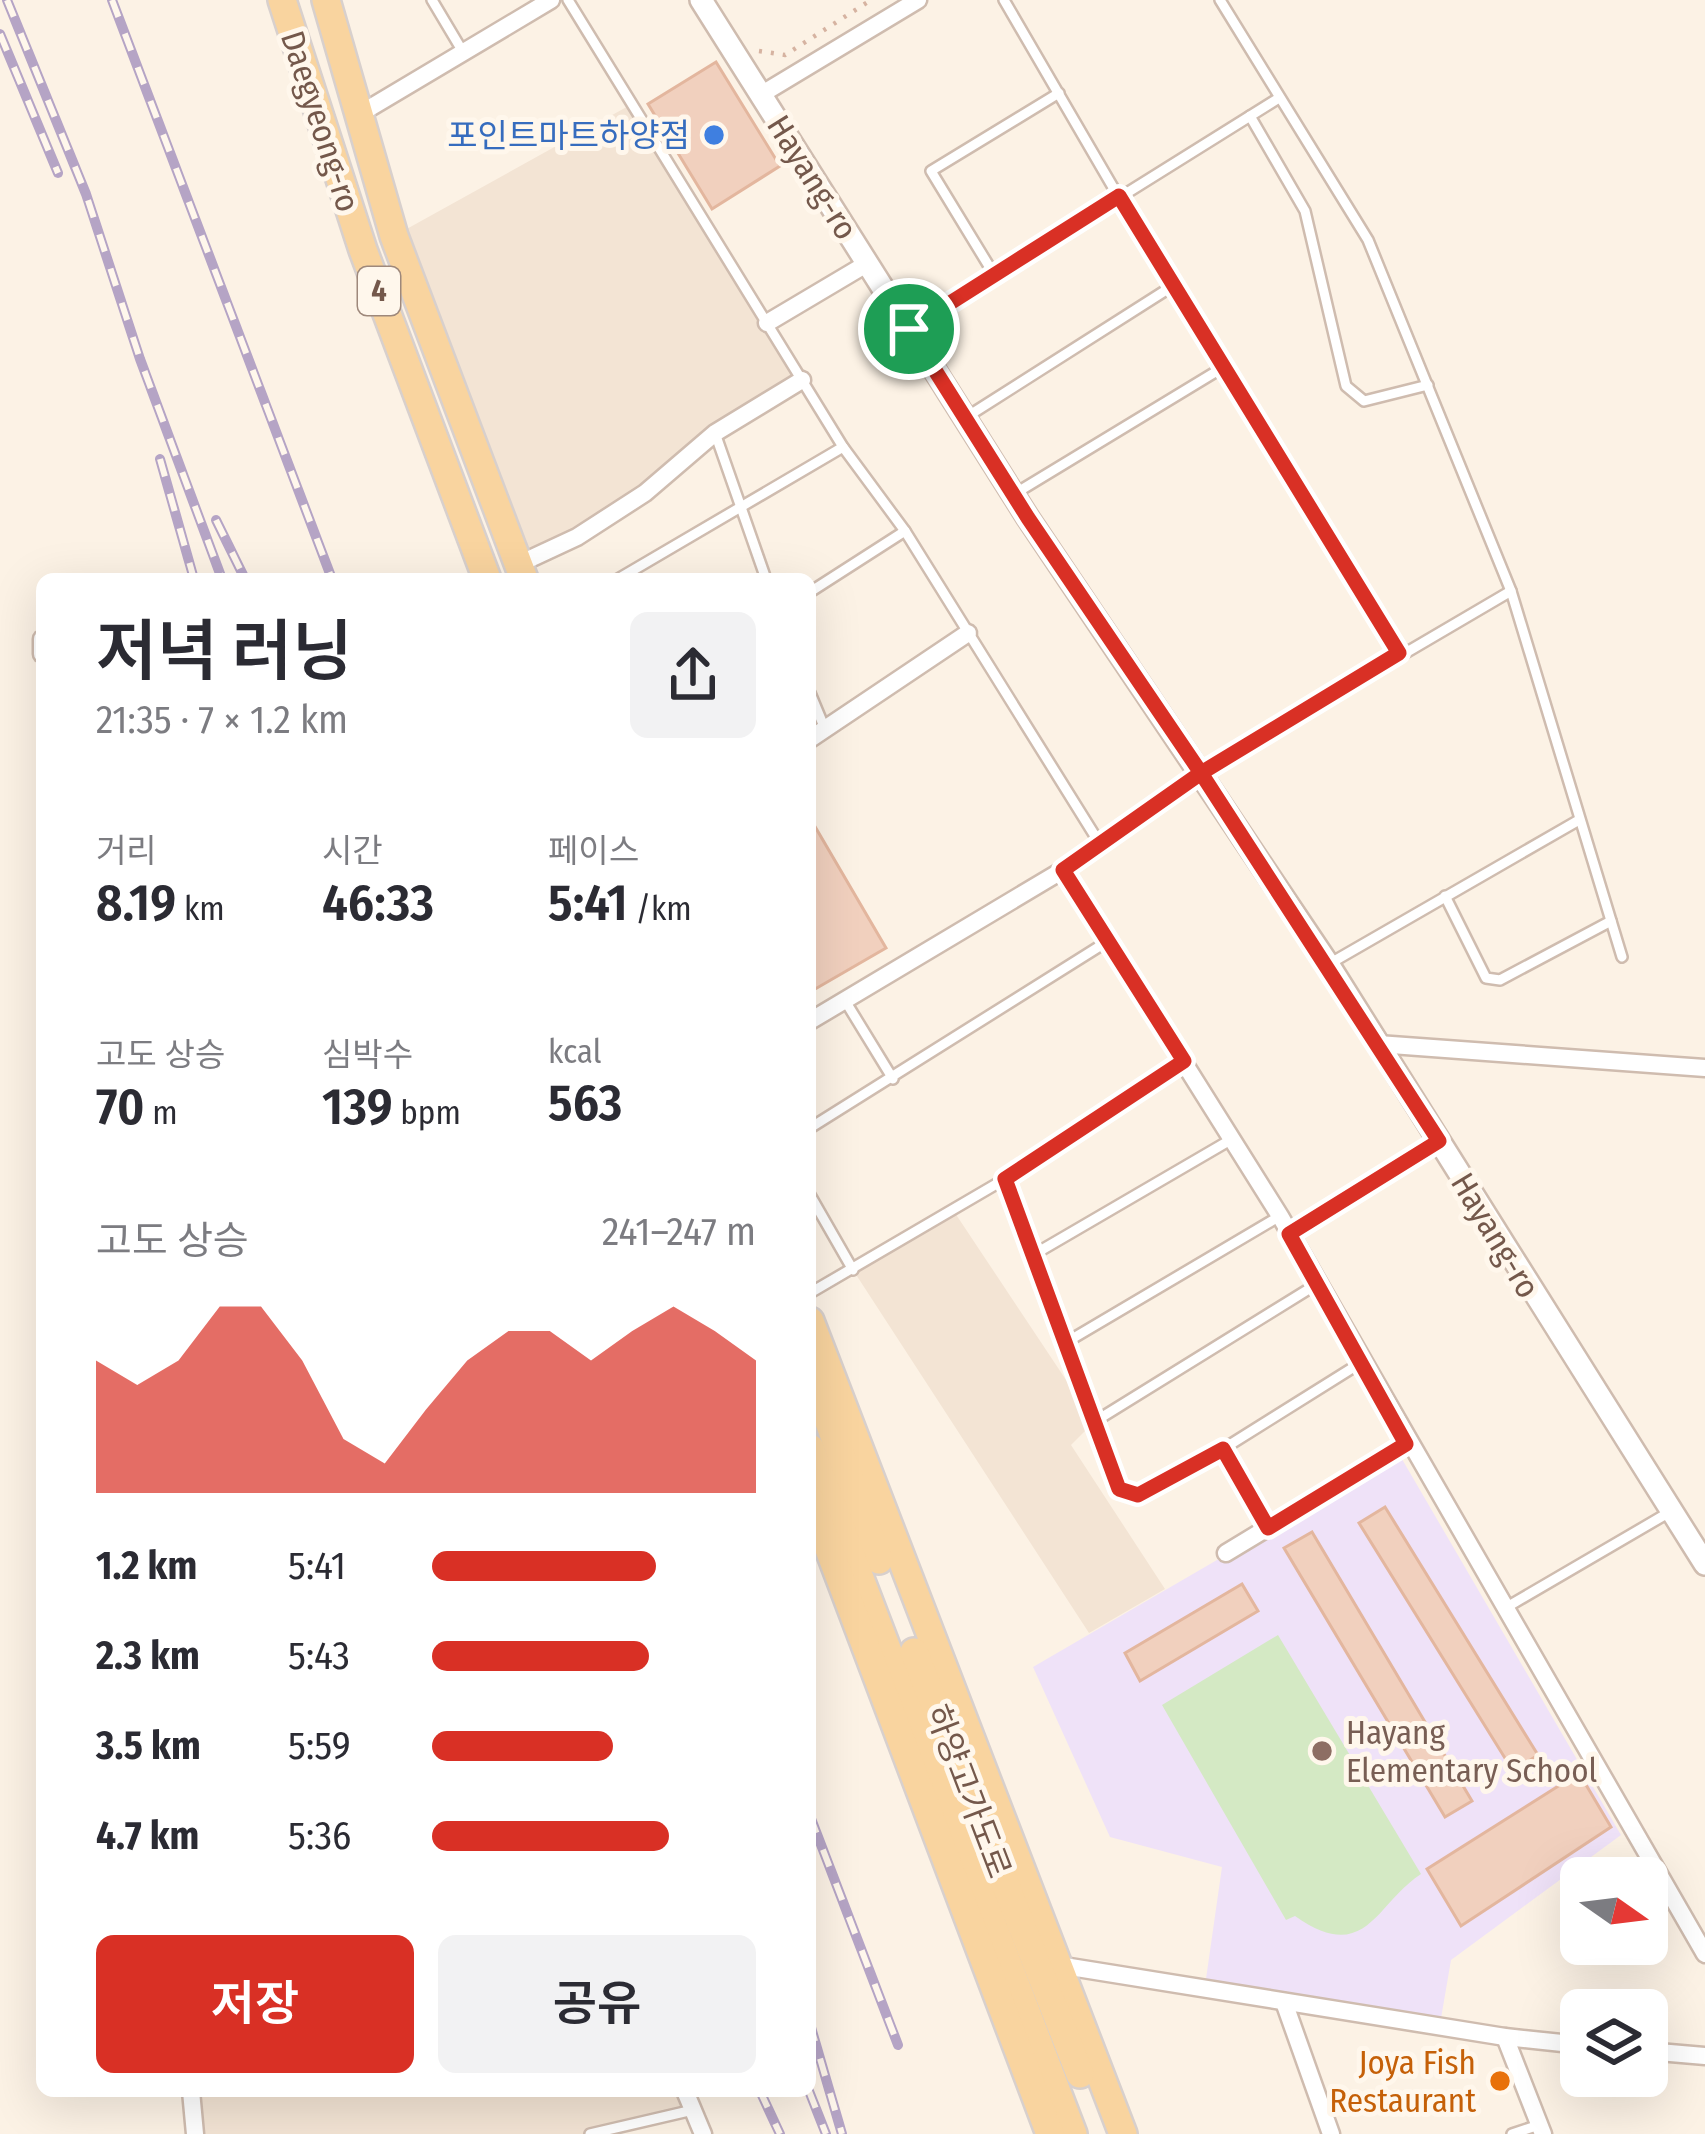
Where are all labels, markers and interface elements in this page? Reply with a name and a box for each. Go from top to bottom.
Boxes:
street label: Daegyeong-ro [272,26,368,217]
street label: Hayang-ro [758,108,866,247]
place label: 포인트마트하양점 [447,116,690,156]
marker: 포인트마트하양점 [701,122,727,148]
road number: 4 [358,267,400,315]
pin [858,278,960,380]
icon: arrive [876,296,942,362]
text: 저녁 러닝 [96,612,353,691]
button: share [630,612,756,738]
text: 21:35 · 7 × 1.2 km [96,697,348,743]
text: 거리 [96,831,157,871]
text: 시간 [322,831,383,871]
text: 페이스 [548,831,639,871]
text: 8.19 [96,872,176,934]
text: 46:33 [322,872,434,934]
text: 5:41 [548,872,628,934]
text: km [176,889,225,929]
text: /km [628,889,692,929]
text: kcal [548,1032,601,1072]
text: 고도 상승 [96,1035,225,1075]
text: 심박수 [322,1035,413,1075]
text: 563 [548,1072,622,1134]
text: 70 [96,1076,144,1138]
text: 139 [322,1076,393,1138]
text: m [144,1093,178,1133]
text: bpm [393,1093,461,1133]
street label: Hayang-ro [1442,1166,1548,1305]
text: 241–247 m [602,1209,756,1255]
text: 고도 상승 [96,1218,249,1264]
text: 1.2 km [96,1543,197,1589]
text: 5:41 [288,1543,346,1589]
text: 2.3 km [96,1633,200,1679]
text: 5:43 [288,1633,350,1679]
street label: 하양고가도로 [917,1699,1019,1884]
place label: Hayang Elementary School [1346,1713,1597,1791]
text: 3.5 km [96,1723,201,1769]
text: 5:59 [288,1723,351,1769]
marker: Hayang Elementary School [1309,1738,1335,1764]
text: 4.7 km [96,1813,199,1859]
text: 5:36 [288,1813,351,1859]
north arrow [1560,1857,1668,1965]
map controls [1560,1857,1668,2097]
button: 저장 [96,1935,414,2073]
button: 공유 [438,1935,756,2073]
button: layers [1560,1989,1668,2097]
place label: Joya Fish Restaurant [1329,2043,1476,2121]
marker: Joya Fish Restaurant [1487,2068,1513,2094]

